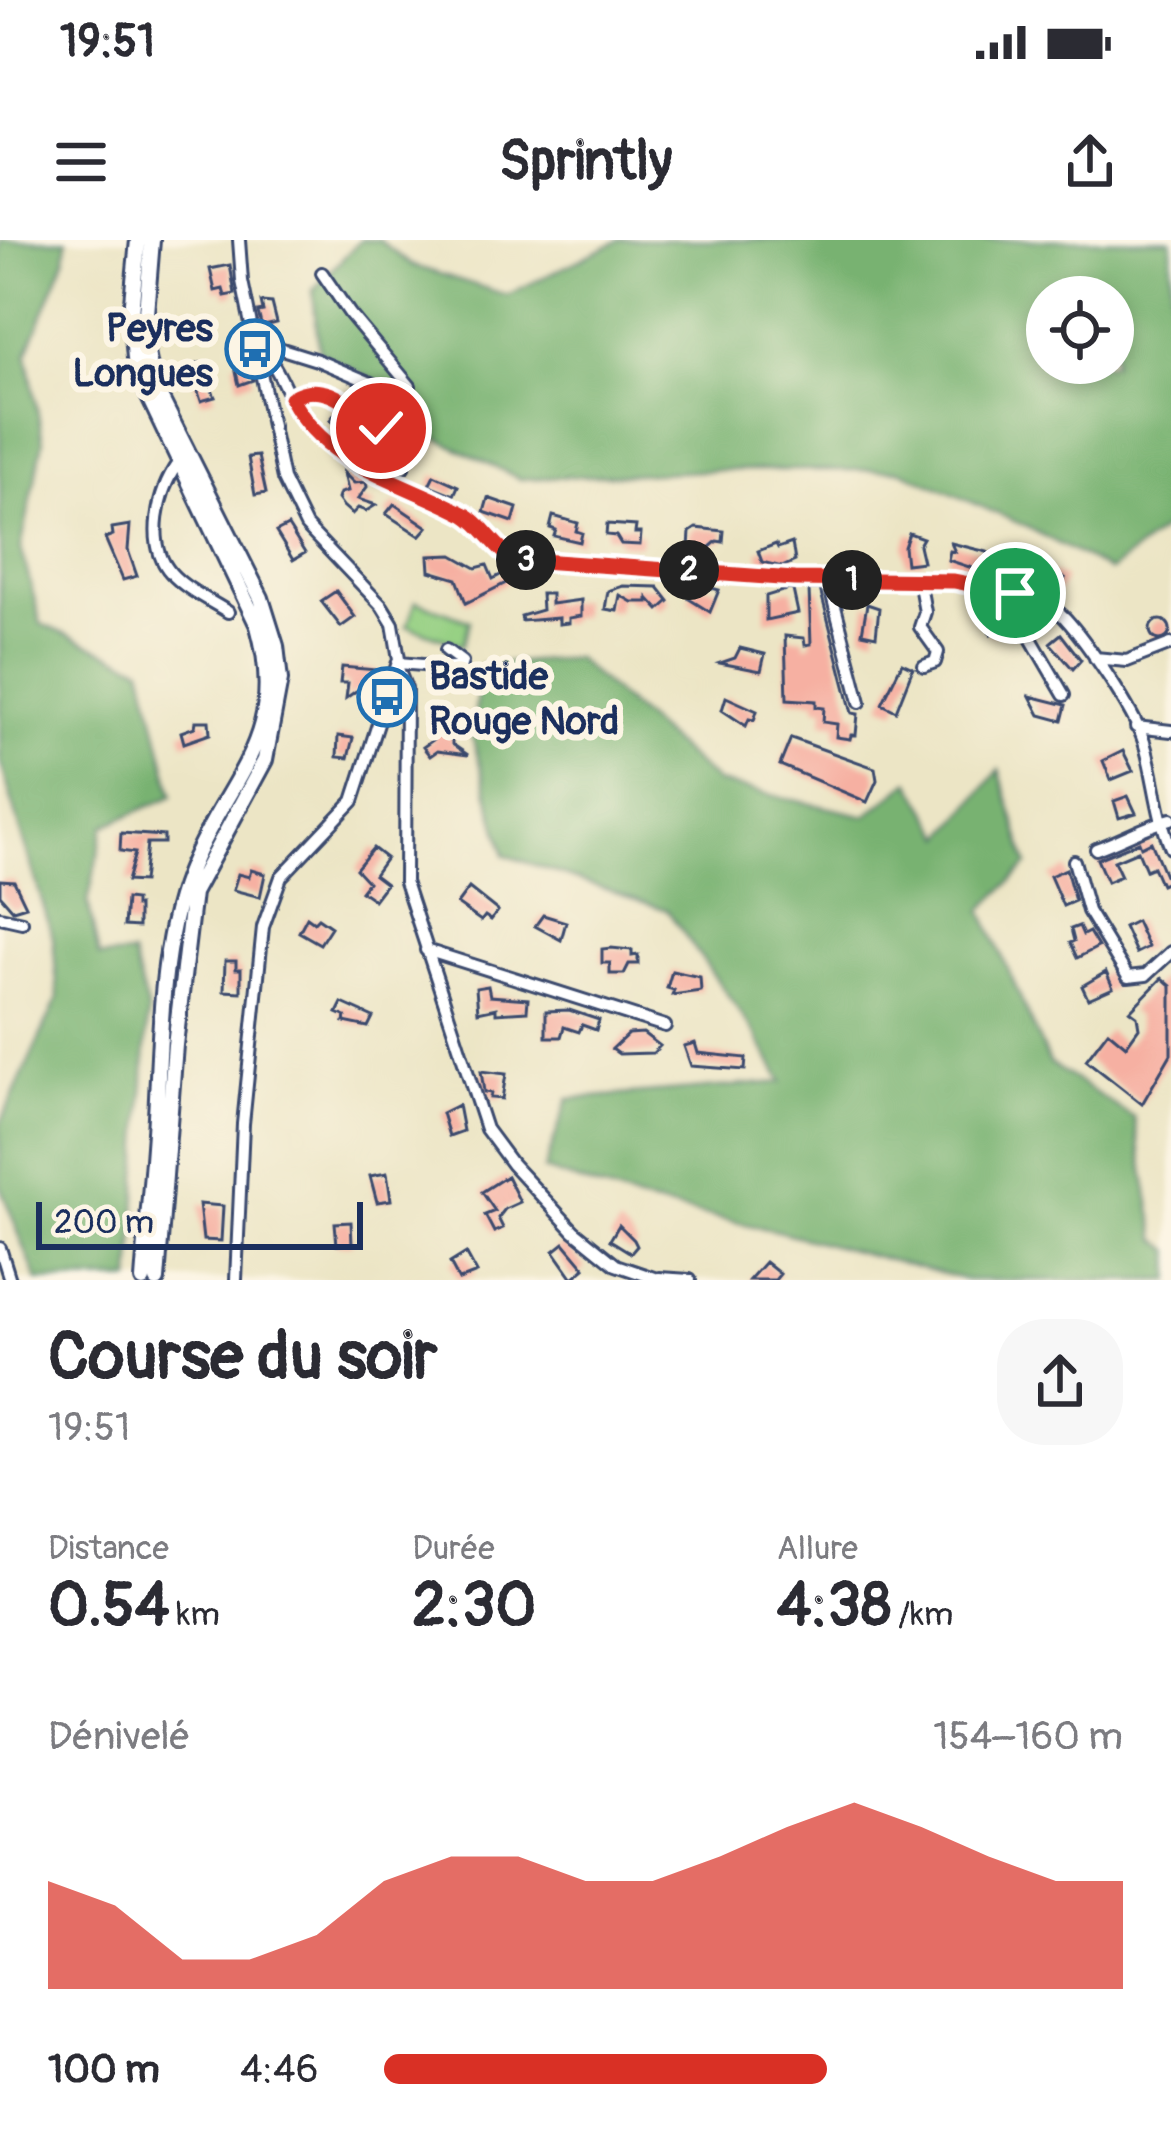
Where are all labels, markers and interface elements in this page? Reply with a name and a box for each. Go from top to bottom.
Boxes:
text: 19:51 [60,14,155,70]
text: Sprintly [499,128,672,196]
icon: menu [48,129,114,195]
icon: share [1057,129,1123,195]
map controls [1026,276,1134,384]
button: locate [1026,276,1134,384]
place label: Peyres Longues [72,304,214,398]
bus stop icon: Peyres Longues [224,318,286,380]
pin [330,377,432,479]
icon: check [348,395,414,461]
pin: 3 [496,530,556,590]
text: 3 [517,539,535,580]
pin: 2 [659,540,719,600]
pin [964,542,1066,644]
text: 2 [680,549,698,590]
pin: 1 [822,550,882,610]
text: 1 [846,559,858,600]
icon: arrive [982,560,1048,626]
place label: Bastide Rouge Nord [429,652,619,746]
bus stop icon: Bastide Rouge Nord [356,666,418,728]
scale bar [36,1196,363,1249]
text: 200 m [54,1202,154,1243]
text: Course du soir [48,1316,437,1399]
button: share [997,1319,1123,1445]
text: 19:51 [48,1403,130,1452]
text: Distance [48,1528,169,1569]
text: Durée [412,1528,495,1569]
text: Allure [777,1528,858,1569]
text: 0.54 [48,1569,169,1644]
text: 2:30 [412,1569,536,1644]
text: 4:38 [777,1569,891,1644]
text: km [169,1594,220,1635]
text: /km [891,1594,953,1635]
text: Dénivelé [48,1712,190,1761]
text: 154–160 m [933,1712,1123,1761]
text: 100 m [48,2045,160,2094]
text: 4:46 [240,2045,318,2094]

